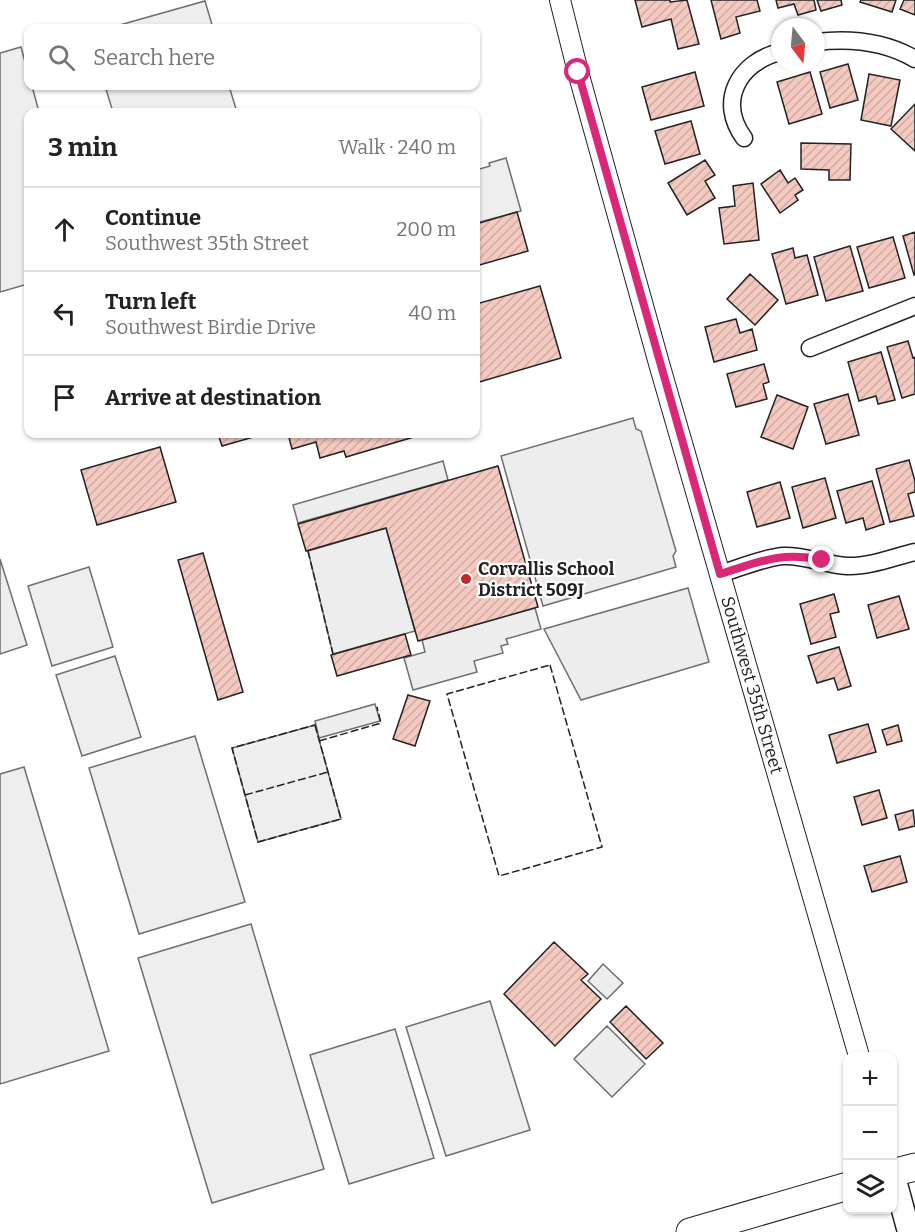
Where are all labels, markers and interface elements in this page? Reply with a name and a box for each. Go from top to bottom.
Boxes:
north arrow [771,18,825,72]
search box [24,24,480,90]
icon: search [45,41,78,74]
text: Search here [93,44,215,71]
route start [564,58,590,84]
text: 3 min [48,132,117,163]
text: Walk · 240 m [338,135,456,159]
text: Continue [105,204,201,231]
icon: ahead [48,213,81,246]
text: 200 m [396,217,456,241]
text: Southwest 35th Street [105,231,309,255]
text: Turn left [105,288,197,315]
icon: left [48,297,81,330]
text: 40 m [408,301,456,325]
text: Southwest Birdie Drive [105,315,316,339]
icon: arrive [48,381,81,414]
text: Arrive at destination [105,384,321,411]
route end [808,546,834,572]
place label: Corvallis School District 509J [478,558,615,601]
marker: Corvallis School District 509J [459,572,473,586]
street label: Southwest 35th Street [716,594,788,777]
map controls [843,1052,897,1214]
button: + [843,1052,897,1106]
button: − [843,1106,897,1160]
button: layers [843,1160,897,1214]

